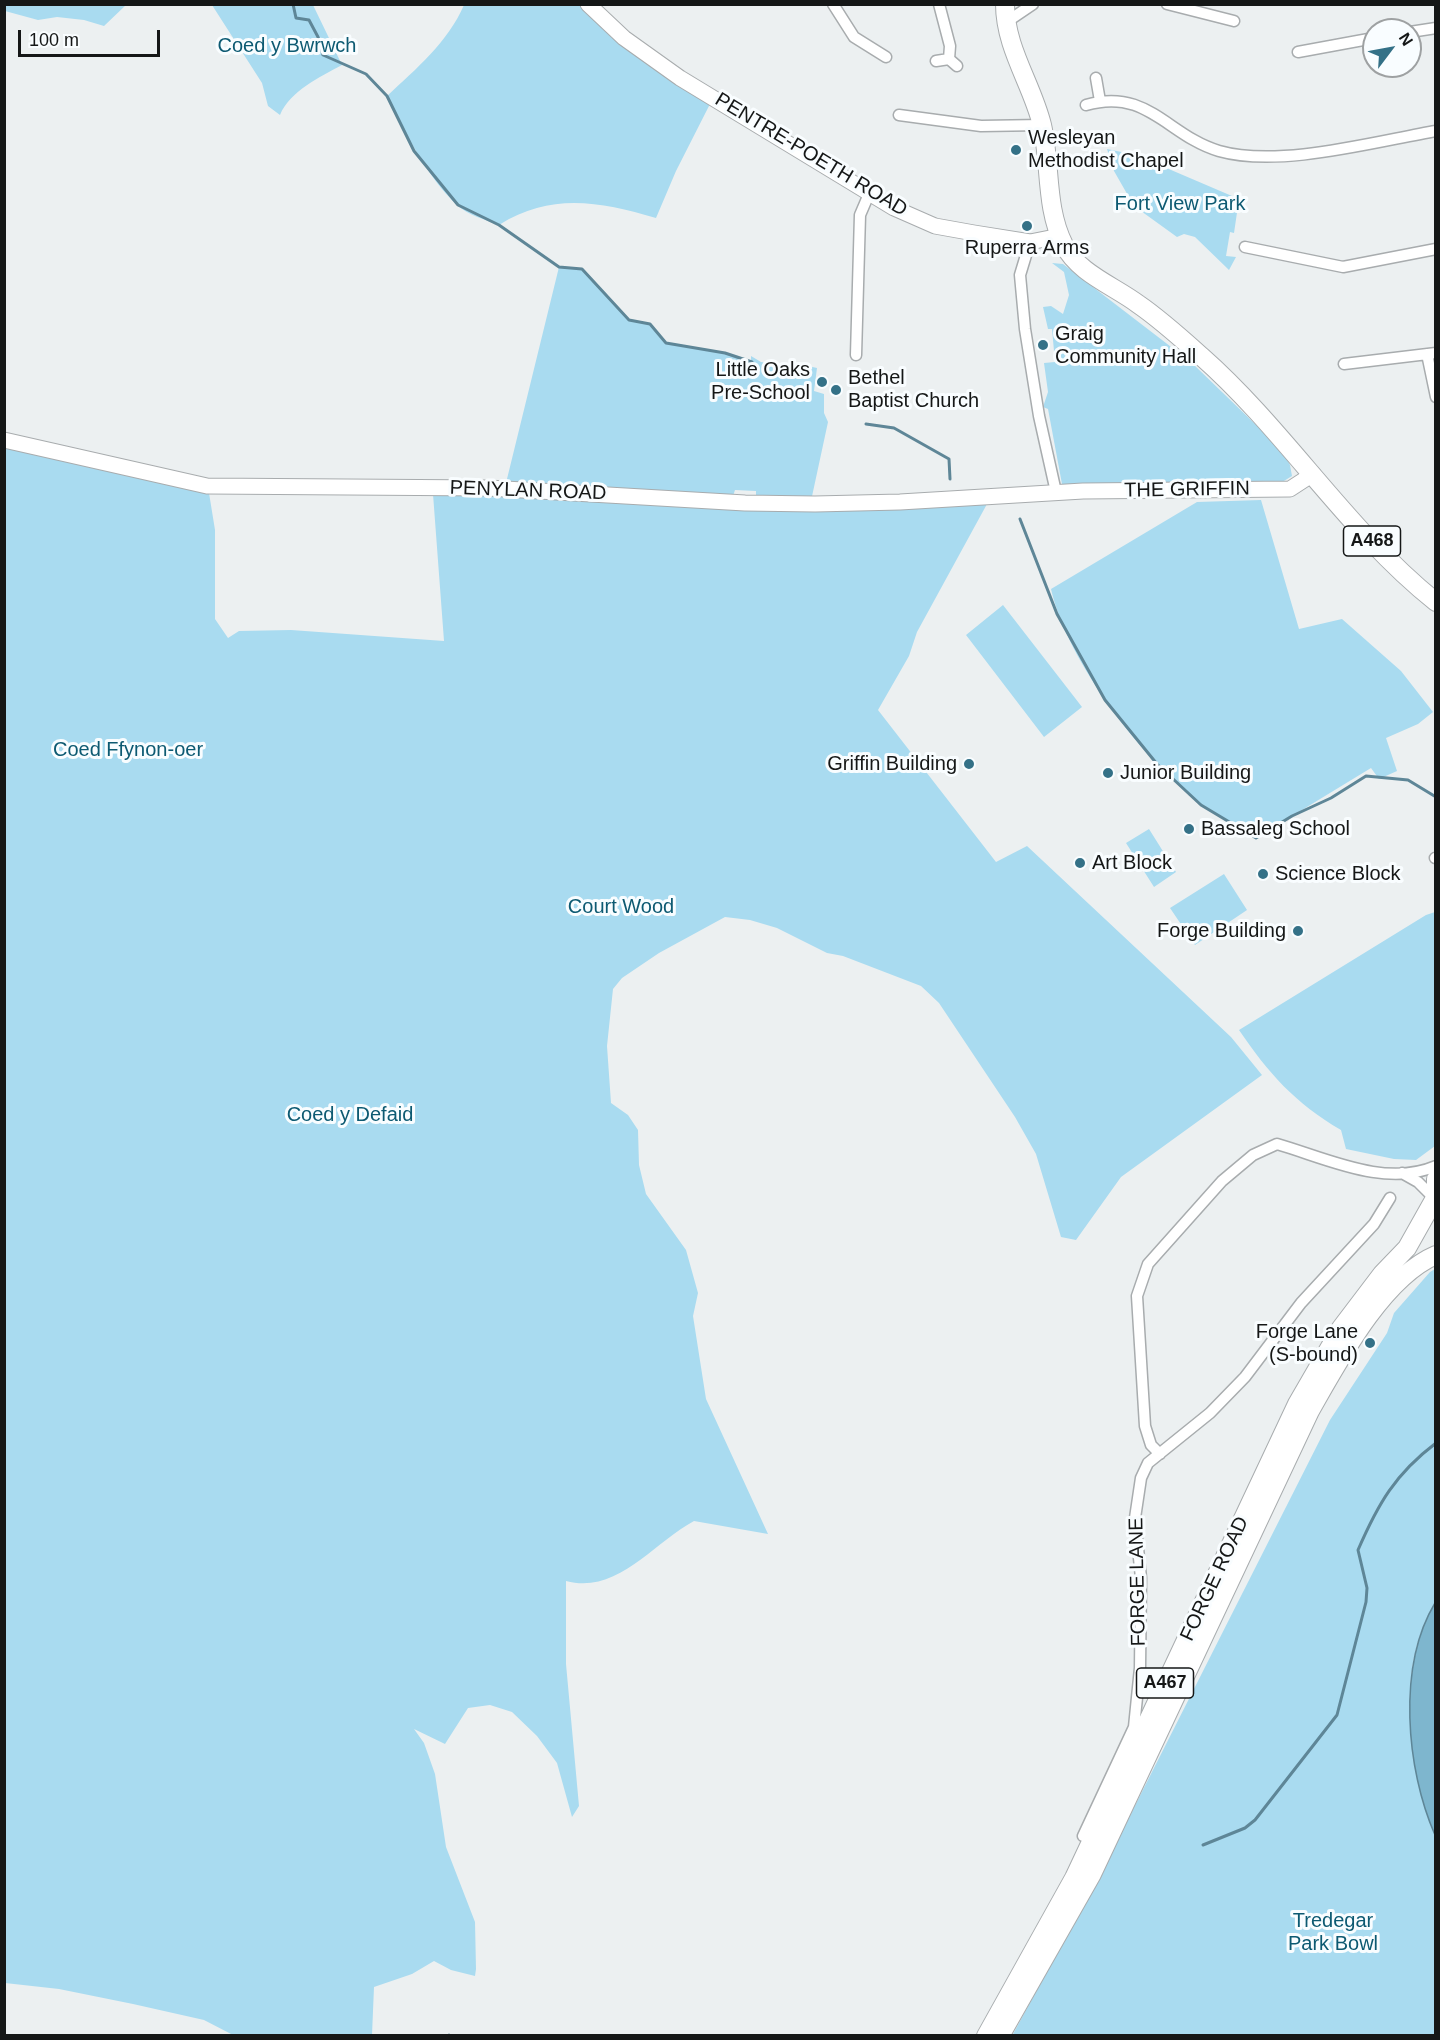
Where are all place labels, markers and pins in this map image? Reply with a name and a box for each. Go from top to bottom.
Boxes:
place label: Wesleyan Methodist Chapel [1028,126,1184,173]
marker: Wesleyan Methodist Chapel [1009,143,1023,157]
marker: Ruperra Arms [1020,219,1034,233]
place label: Ruperra Arms [965,236,1089,260]
place label: Graig Community Hall [1055,322,1196,369]
marker: Graig Community Hall [1036,338,1050,352]
place label: Little Oaks Pre-School [711,358,810,405]
place label: Bethel Baptist Church [848,366,979,413]
marker: Little Oaks Pre-School [815,375,829,389]
marker: Bethel Baptist Church [829,383,843,397]
place label: Griffin Building [827,752,957,776]
marker: Griffin Building [962,757,976,771]
place label: Junior Building [1120,761,1251,785]
marker: Junior Building [1101,766,1115,780]
place label: Bassaleg School [1201,817,1350,841]
marker: Bassaleg School [1182,822,1196,836]
place label: Art Block [1092,851,1172,875]
marker: Art Block [1073,856,1087,870]
place label: Science Block [1275,862,1401,886]
marker: Science Block [1256,867,1270,881]
place label: Forge Building [1157,919,1286,943]
marker: Forge Building [1291,924,1305,938]
place label: Forge Lane (S-bound) [1256,1320,1358,1367]
marker: Forge Lane (S-bound) [1363,1336,1377,1350]

